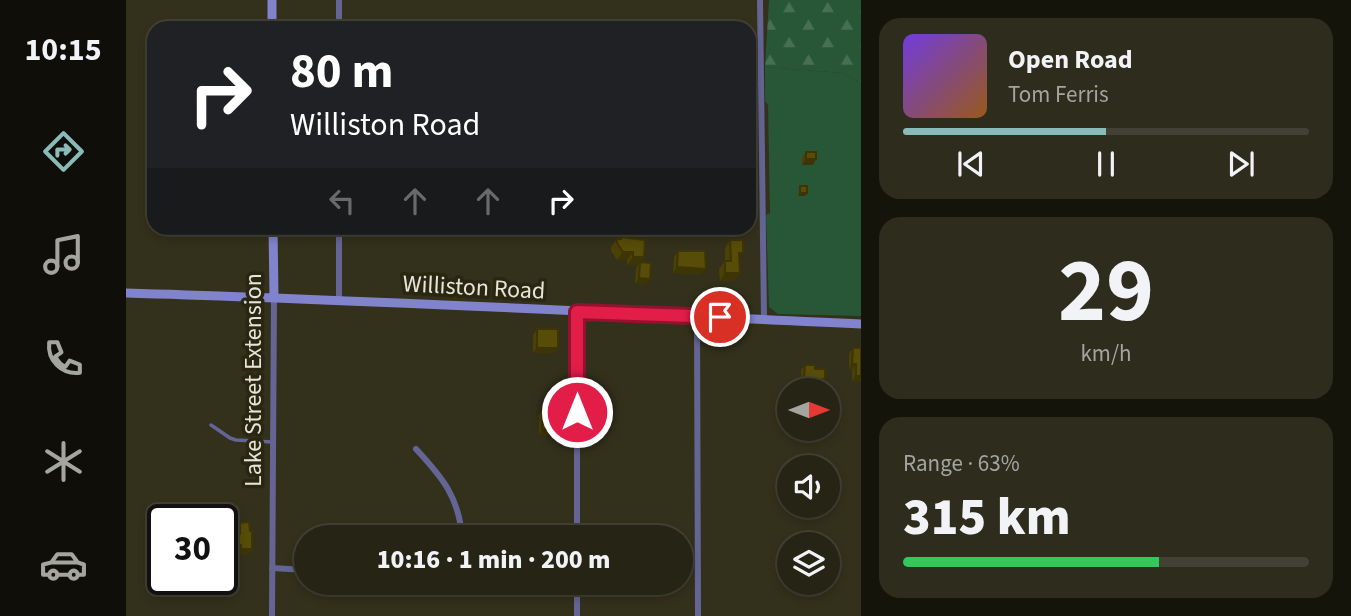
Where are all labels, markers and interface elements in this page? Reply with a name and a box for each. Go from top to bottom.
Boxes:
text: 10:15 [24,27,102,73]
text: 80 m [290,37,394,107]
text: Open Road [1008,41,1133,78]
icon: right [175,49,266,140]
text: Tom Ferris [1008,78,1109,111]
text: Williston Road [290,102,480,148]
icon: directions [39,127,88,176]
icon: previous [952,145,990,183]
icon: pause [1087,145,1125,183]
icon: next [1222,145,1260,183]
icon: left [323,182,361,220]
icon: ahead [396,182,434,220]
icon: ahead [469,182,507,220]
icon: right [542,182,580,220]
text: 29 [1058,227,1154,356]
icon: music [39,230,88,279]
street label: Williston Road [402,266,546,309]
street label: Lake Street Extension [236,273,271,487]
pin [690,287,750,347]
icon: arrive [701,298,739,336]
icon: phone [39,334,88,383]
text: km/h [1080,337,1132,370]
position arrow [540,375,614,449]
north arrow [777,378,840,441]
map controls [777,378,840,595]
icon: climate [39,437,88,486]
text: Range · 63% [903,447,1020,480]
button: sound [777,455,840,518]
text: 315 km [903,481,1071,555]
speed limit sign: 30 [147,504,238,595]
button: layers [777,532,840,595]
icon: car [39,540,88,589]
text: 10:16 · 1 min · 200 m [377,541,610,578]

